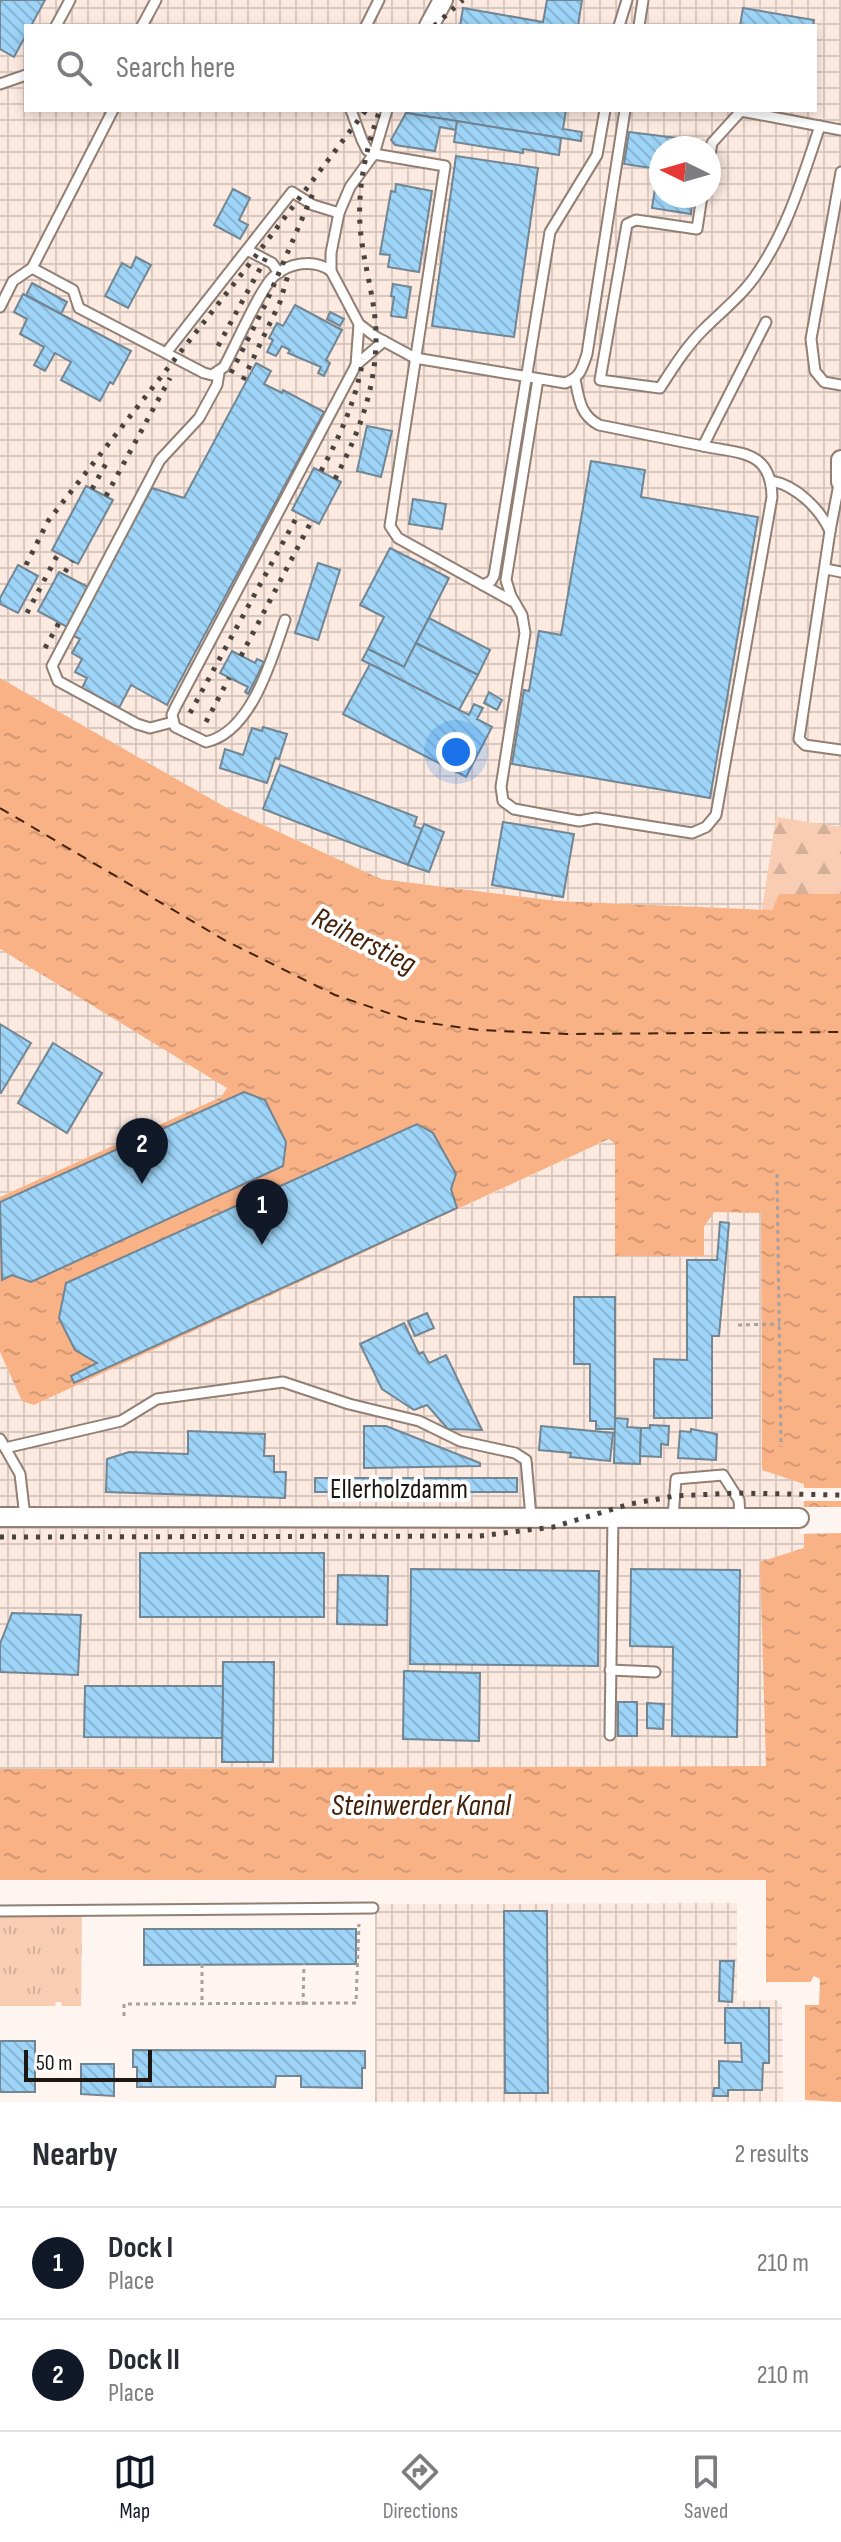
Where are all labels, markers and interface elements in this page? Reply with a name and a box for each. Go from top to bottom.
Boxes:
search box [24,24,817,112]
icon: search [52,46,96,90]
text: Search here [116,50,235,86]
north arrow [649,136,721,208]
your location [436,732,476,772]
water label: Reiherstieg [306,900,422,982]
pin: 2 [116,1118,168,1184]
pin: 1 [236,1179,288,1245]
street label: Ellerholzdamm [330,1473,468,1506]
water label: Steinwerder Kanal [331,1788,512,1824]
scale bar [24,2046,152,2082]
text: 50 m [36,2050,72,2077]
text: Nearby [32,2134,118,2175]
text: 2 results [735,2139,809,2170]
text: Dock I [108,2230,173,2266]
text: 1 [53,2248,63,2279]
text: 210 m [757,2248,809,2279]
text: Place [108,2266,155,2297]
text: Dock II [108,2342,180,2378]
text: 2 [52,2360,64,2391]
text: 210 m [757,2360,809,2391]
text: Place [108,2378,155,2409]
tab: Map [113,2450,157,2525]
tab: Directions [383,2450,458,2525]
tab: Saved [684,2450,728,2525]

